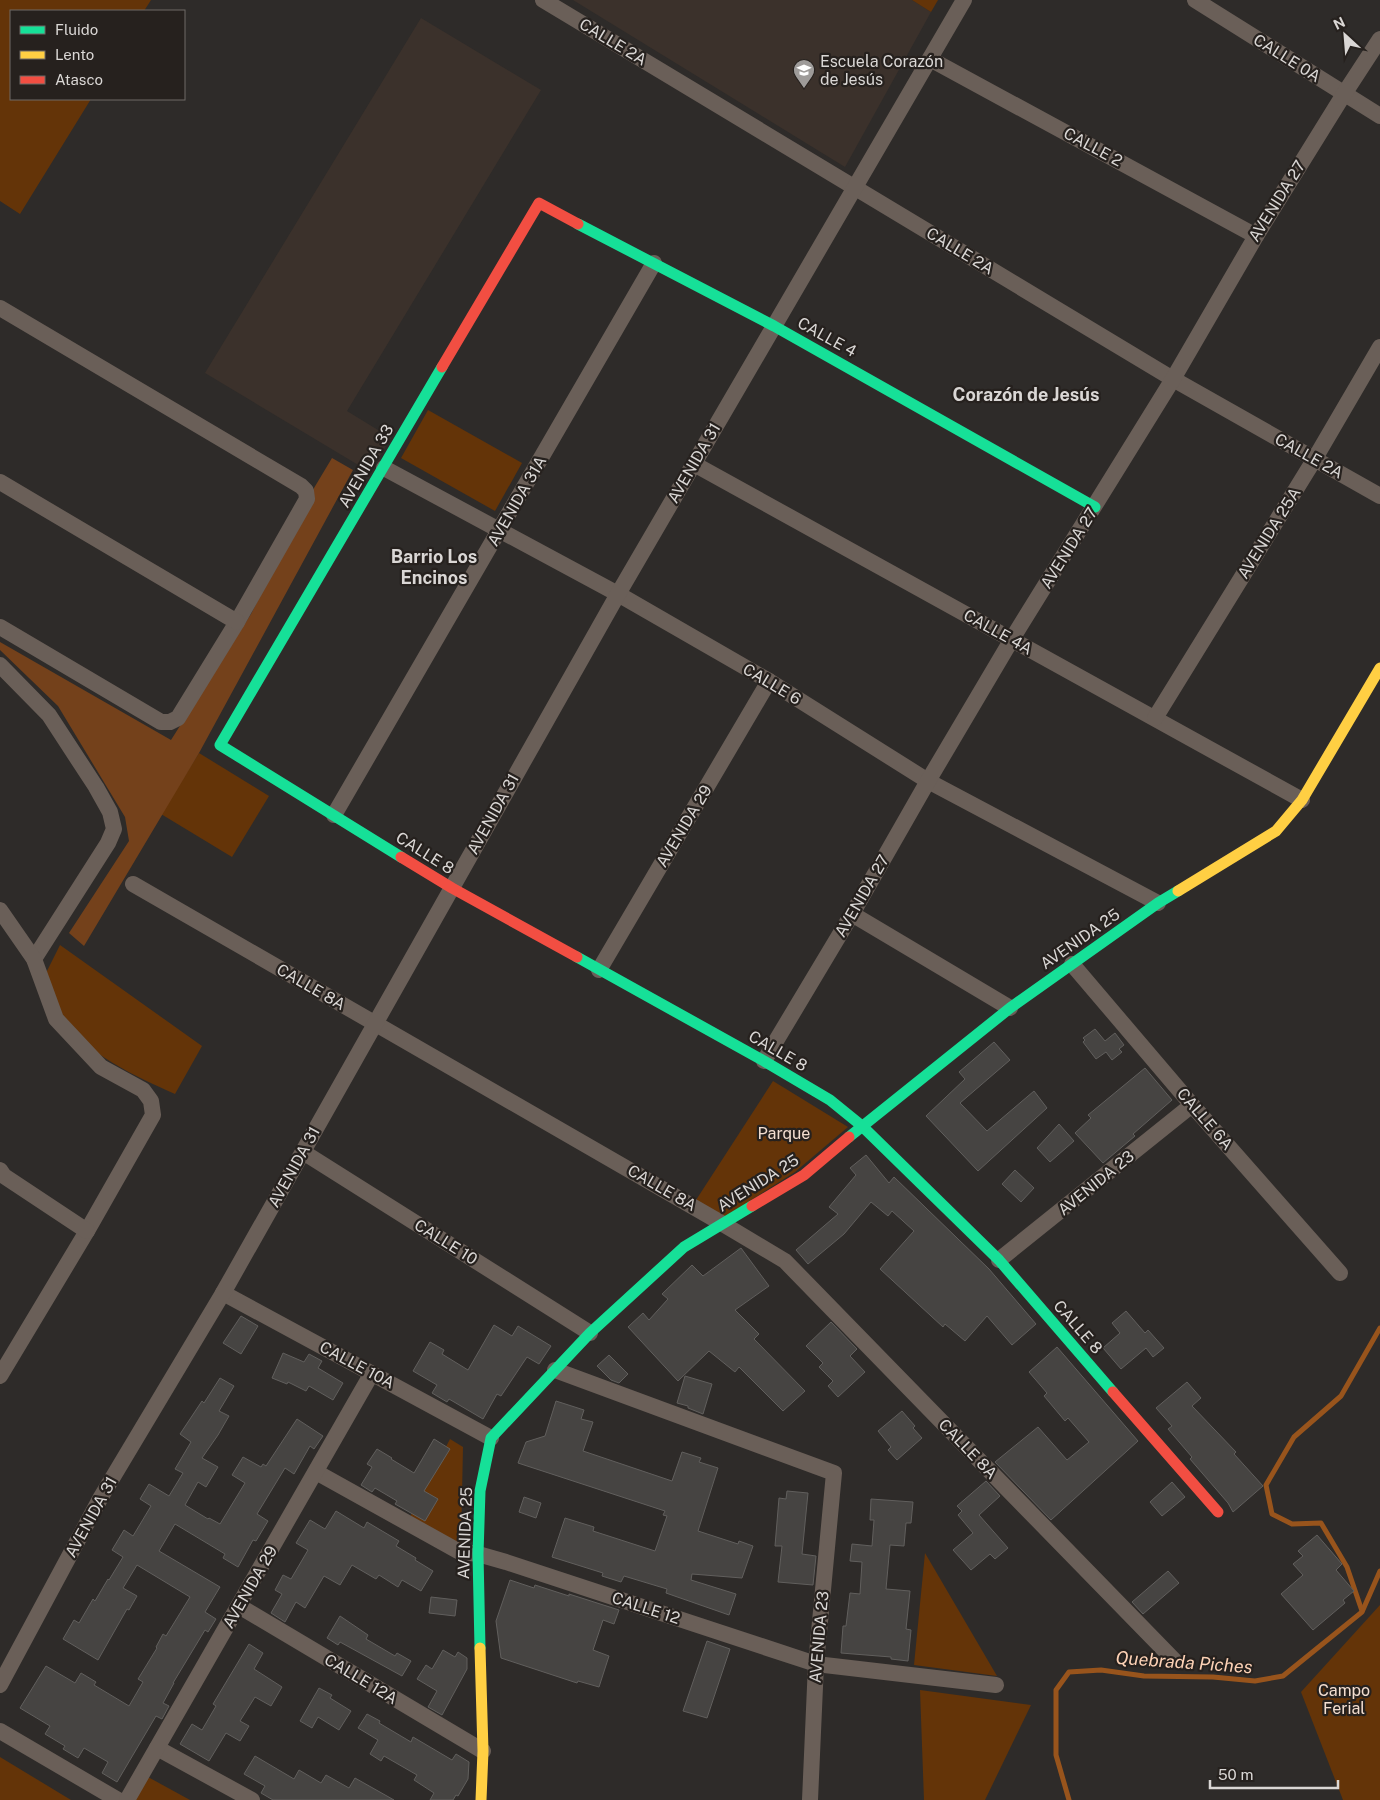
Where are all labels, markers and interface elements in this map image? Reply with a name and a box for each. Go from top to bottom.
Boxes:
legend [10,10,185,100]
north arrow [1320,10,1370,60]
street label: CALLE 2A [576,14,650,70]
text: N [1331,14,1348,33]
text: Fluido [55,21,98,38]
street label: CALLE 0A [1250,30,1324,86]
text: Lento [55,46,94,63]
place label: Escuela Corazón de Jesús [820,52,943,89]
school or university icon: Escuela Corazón de Jesús [792,58,816,89]
text: Atasco [55,71,103,88]
street label: CALLE 2 [1060,124,1126,170]
street label: AVENIDA 27 [1245,157,1309,245]
street label: CALLE 2A [923,223,997,279]
street label: CALLE 4 [794,313,860,361]
district label: Corazón de Jesús [952,384,1100,405]
street label: AVENIDA 31 [663,420,725,506]
street label: AVENIDA 33 [335,421,397,511]
street label: CALLE 2A [1271,429,1347,483]
street label: AVENIDA 31A [484,453,550,549]
street label: AVENIDA 25A [1233,484,1305,582]
street label: AVENIDA 27 [1037,504,1101,592]
district label: Barrio Los Encinos [391,546,477,588]
street label: CALLE 4A [960,605,1036,659]
street label: CALLE 6 [739,659,805,709]
street label: AVENIDA 31 [463,770,523,858]
street label: AVENIDA 29 [652,782,716,870]
street label: CALLE 8 [392,828,458,878]
street label: AVENIDA 27 [831,851,893,941]
street label: AVENIDA 25 [1037,905,1123,973]
street label: CALLE 8A [273,960,349,1014]
street label: CALLE 8 [745,1027,811,1075]
street label: CALLE 6A [1173,1084,1237,1154]
street label: AVENIDA 31 [264,1123,324,1211]
park label: Parque [758,1124,810,1143]
street label: AVENIDA 23 [1054,1147,1138,1219]
street label: AVENIDA 25 [714,1150,802,1216]
street label: CALLE 8A [624,1161,700,1215]
street label: CALLE 10 [411,1215,481,1269]
street label: CALLE 8 [1050,1296,1106,1358]
street label: CALLE 10A [316,1337,398,1393]
street label: CALLE 8A [935,1415,1001,1483]
street label: AVENIDA 31 [61,1473,121,1561]
street label: AVENIDA 25 [454,1486,476,1580]
street label: AVENIDA 29 [219,1542,281,1632]
street label: CALLE 12 [610,1588,682,1628]
street label: AVENIDA 23 [806,1590,832,1684]
water label: Quebrada Piches [1115,1647,1253,1677]
street label: CALLE 12A [321,1650,401,1708]
park label: Campo Ferial [1318,1681,1370,1718]
scale bar [1210,1758,1338,1790]
text: 50 m [1218,1766,1253,1783]

